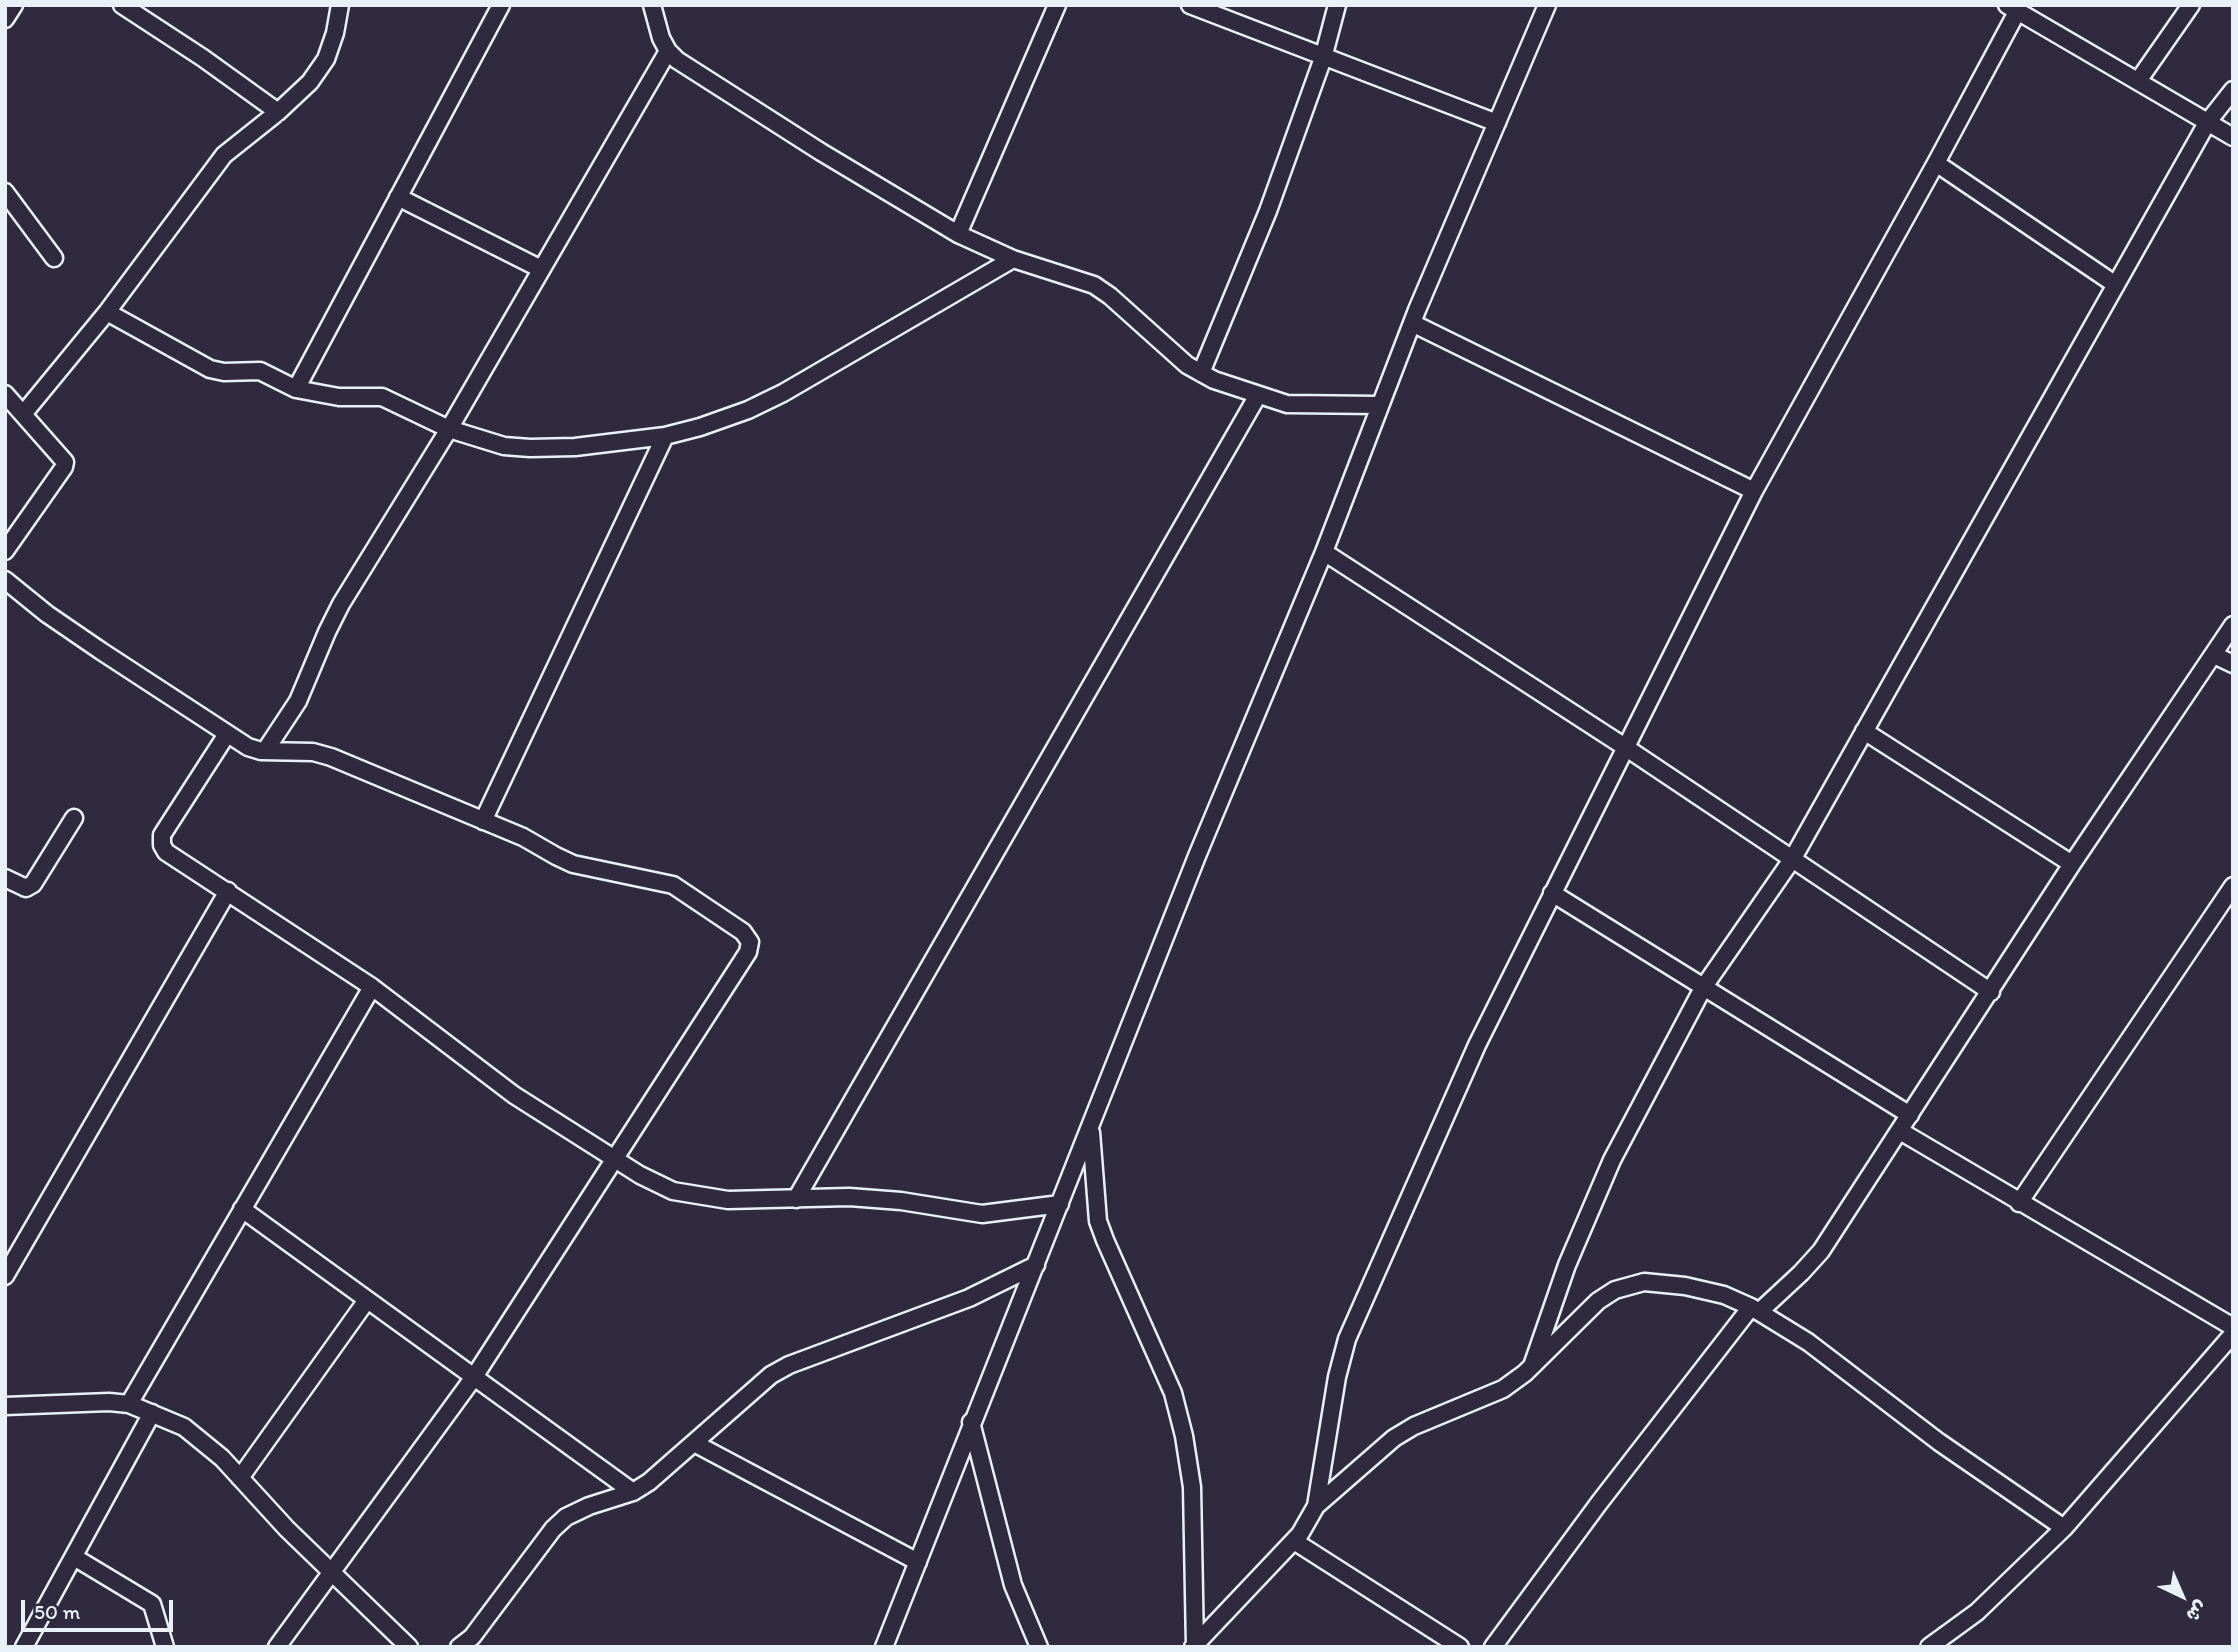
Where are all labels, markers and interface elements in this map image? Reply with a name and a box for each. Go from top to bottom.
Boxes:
north arrow [2147,1561,2217,1631]
scale bar [24,1586,177,1630]
text: ش [2181,1596,2212,1627]
text: 50 m [34,1599,80,1624]

